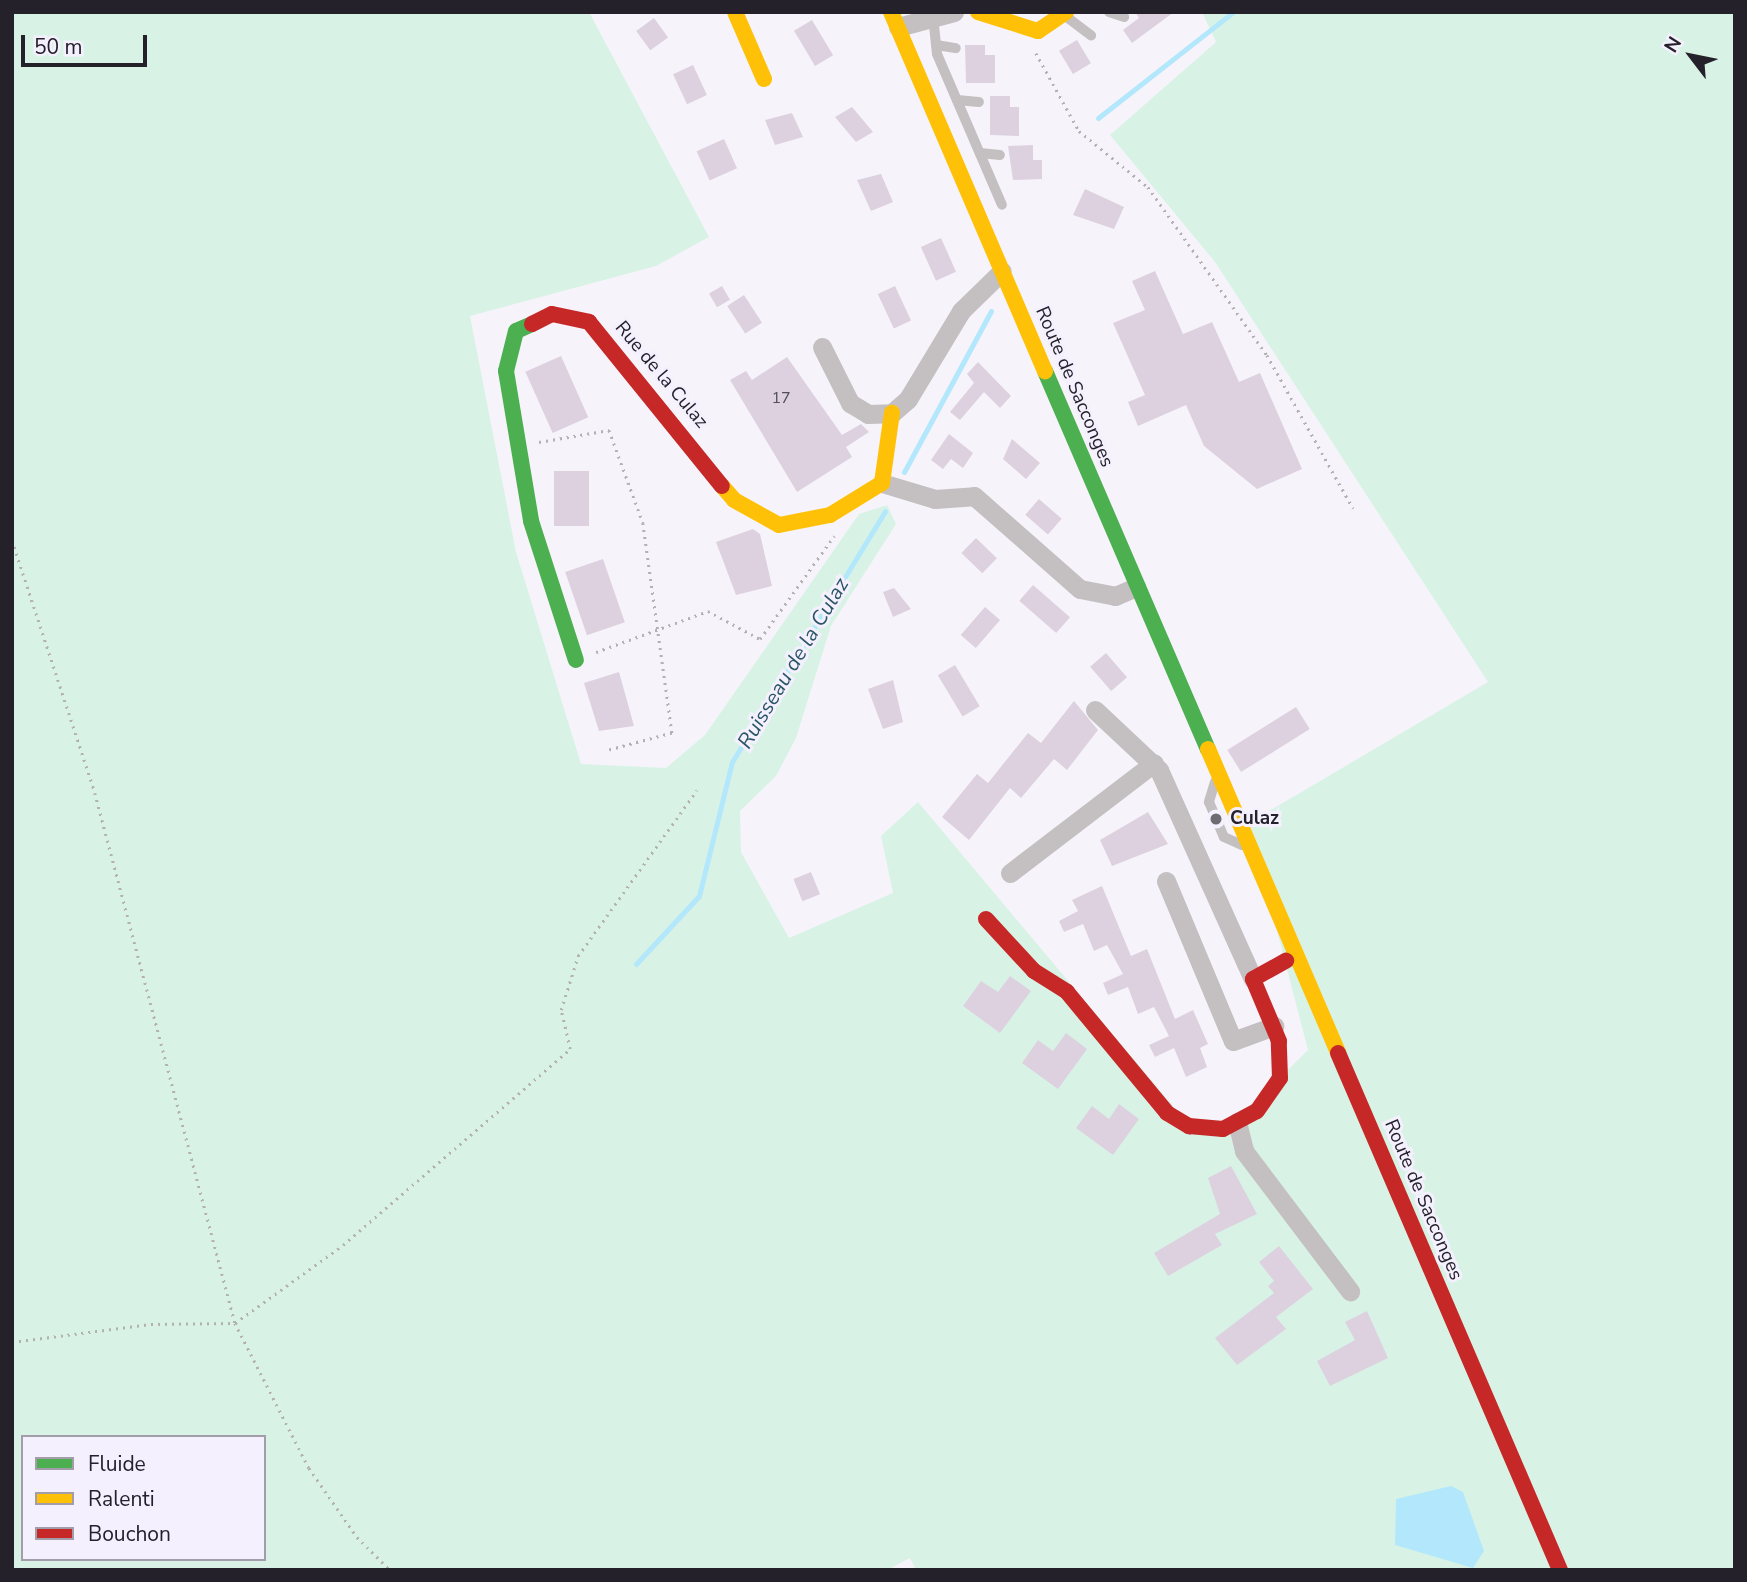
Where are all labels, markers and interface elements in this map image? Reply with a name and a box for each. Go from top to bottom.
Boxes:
scale bar [24,21,150,65]
north arrow [1656,21,1726,91]
text: N [1658,32,1688,58]
text: 50 m [34,33,83,61]
street label: Route de Sacconges [1030,303,1118,471]
street label: Rue de la Culaz [610,317,712,433]
house number: 17 [771,388,791,408]
water label: Ruisseau de la Culaz [732,573,854,753]
place label: Culaz [1230,808,1279,830]
marker: Culaz [1208,811,1224,827]
street label: Route de Sacconges [1379,1116,1467,1284]
legend [21,1435,266,1561]
text: Fluide [88,1450,146,1478]
text: Ralenti [88,1485,155,1513]
text: Bouchon [88,1520,171,1548]

